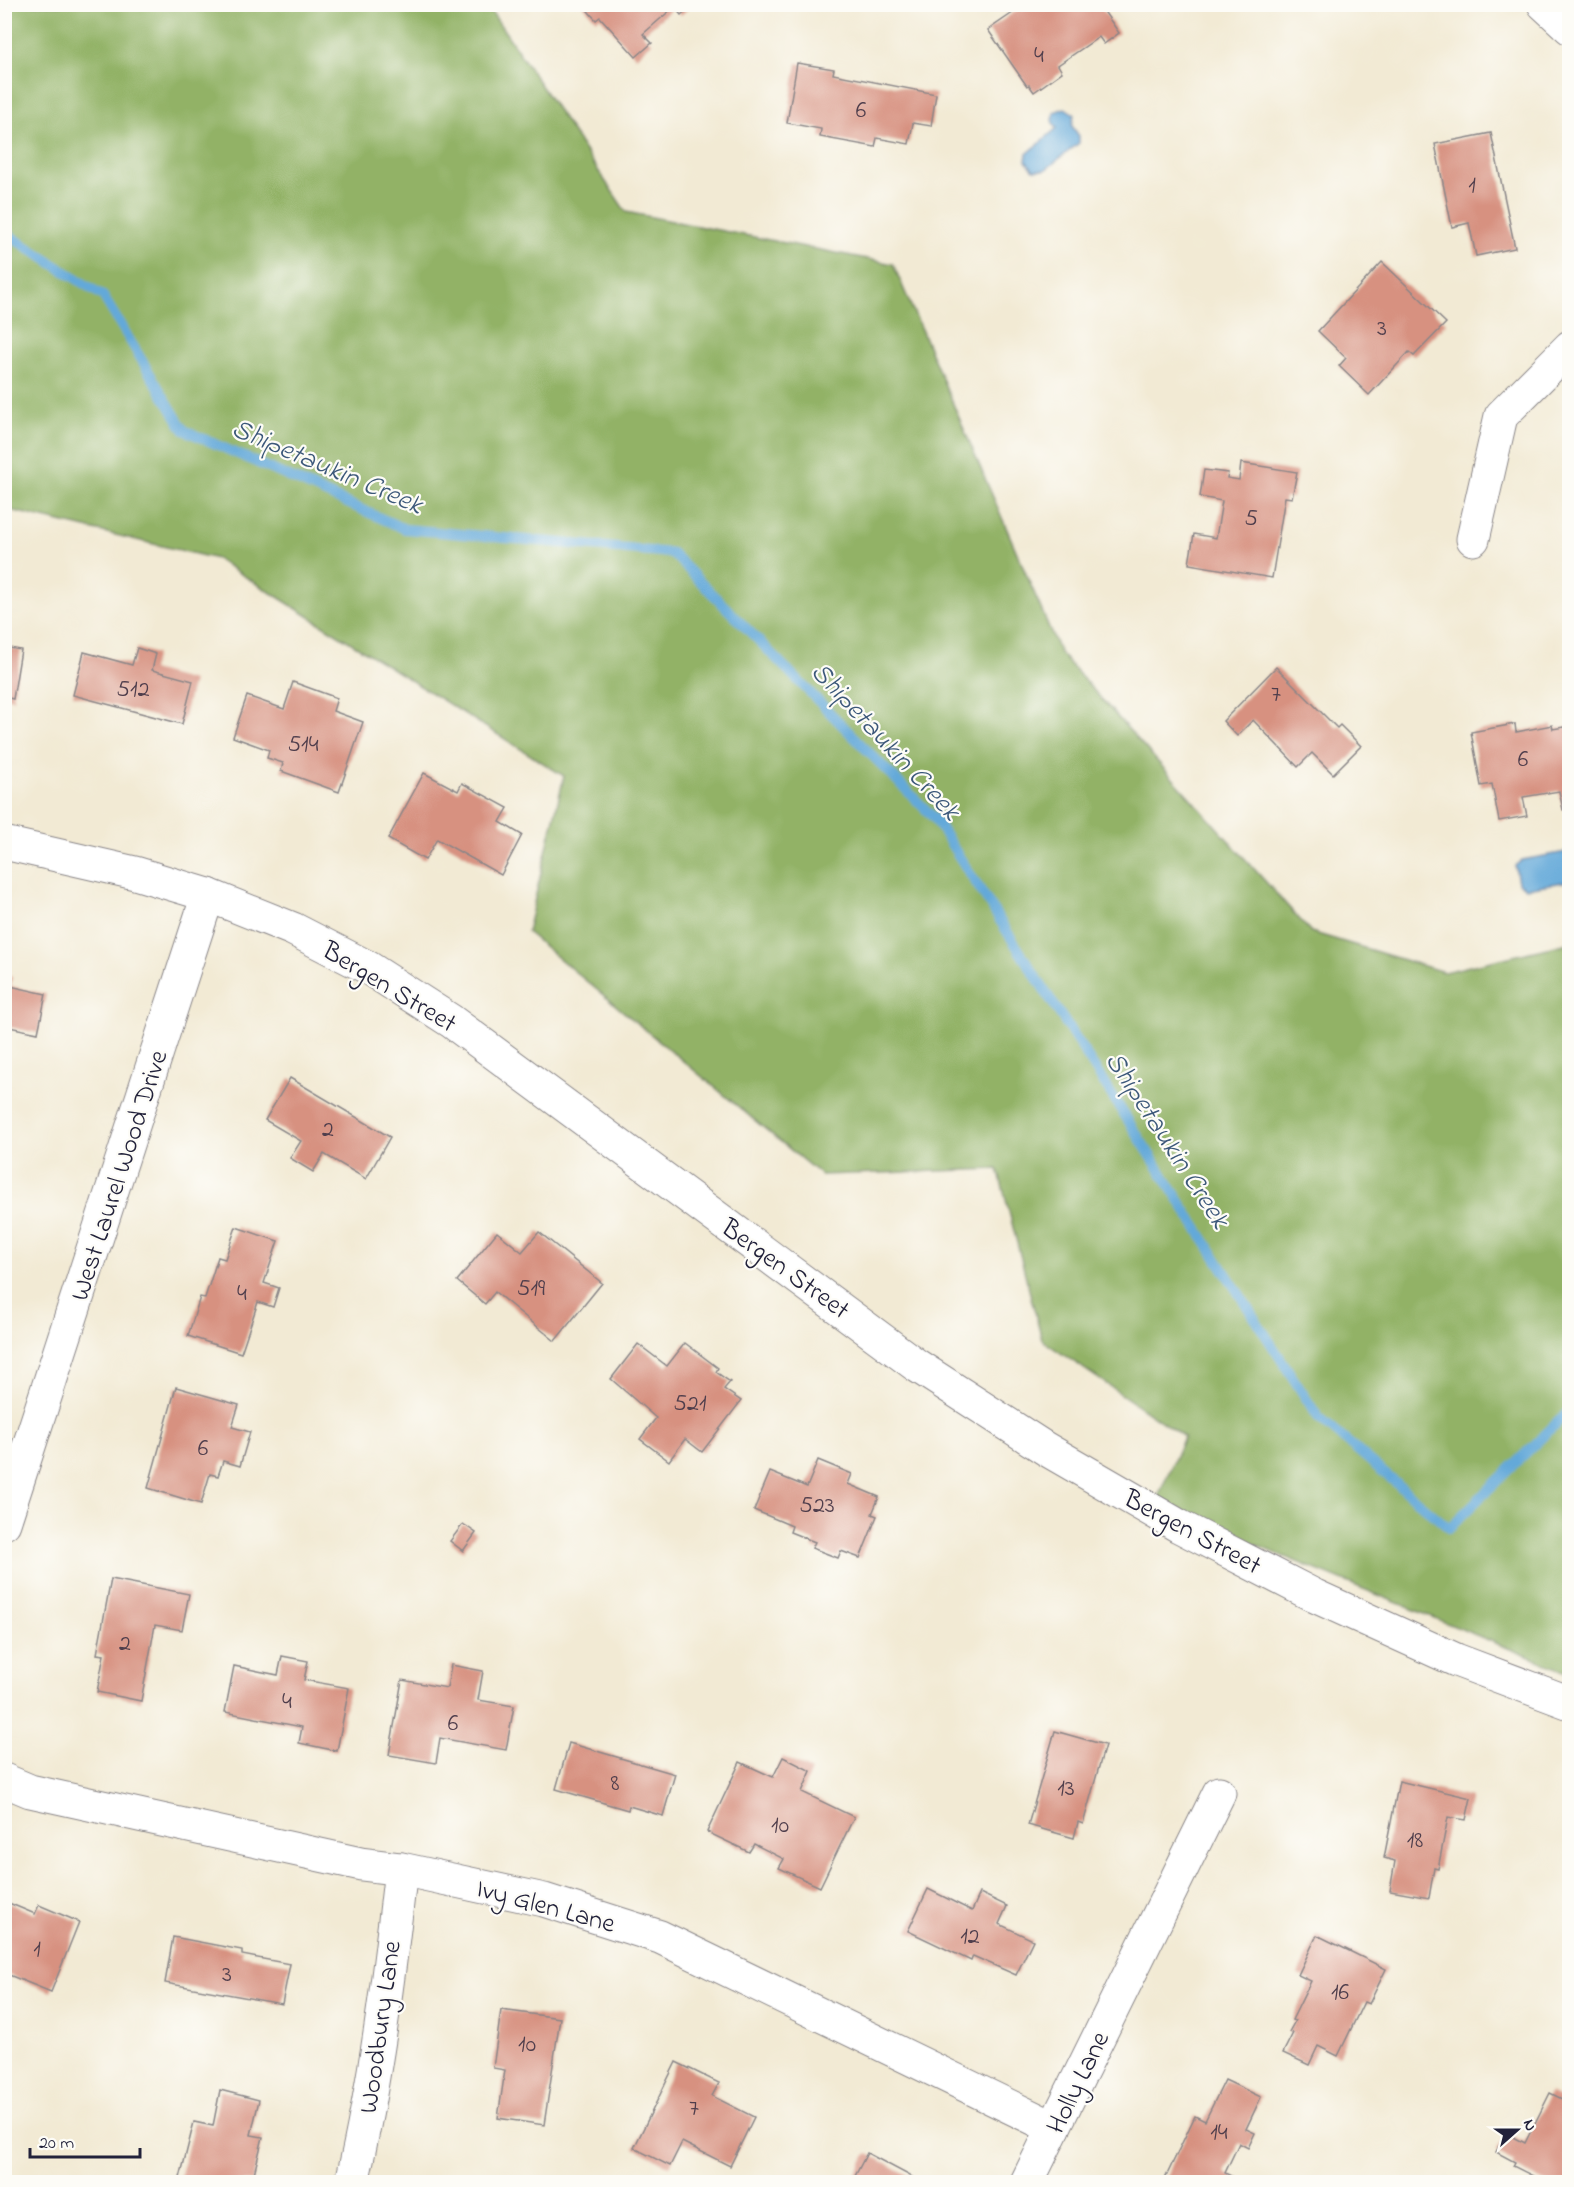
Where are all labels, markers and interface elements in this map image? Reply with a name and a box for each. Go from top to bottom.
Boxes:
house number: 4 [1034,39,1044,74]
house number: 6 [856,94,867,129]
house number: 1 [1468,169,1476,204]
house number: 3 [1377,312,1387,347]
water label: Shipetaukin Creek [225,409,430,528]
house number: 5 [1244,502,1258,537]
water label: Shipetaukin Creek [800,654,970,832]
house number: 512 [116,673,150,708]
house number: 7 [1271,678,1281,713]
house number: 514 [287,728,319,763]
house number: 6 [1518,743,1529,778]
street label: Bergen Street [313,932,463,1044]
water label: Shipetaukin Creek [1093,1044,1240,1239]
street label: West Laurel Wood Drive [61,1045,180,1306]
house number: 2 [322,1113,334,1148]
street label: Bergen Street [711,1209,857,1330]
house number: 519 [517,1272,546,1307]
house number: 4 [237,1277,247,1312]
house number: 521 [673,1387,707,1422]
house number: 6 [198,1432,209,1467]
street label: Bergen Street [1115,1480,1268,1586]
house number: 523 [799,1489,835,1524]
house number: 2 [119,1627,131,1662]
house number: 4 [282,1685,292,1720]
house number: 6 [448,1707,459,1742]
house number: 8 [611,1767,620,1802]
house number: 13 [1057,1772,1075,1807]
house number: 10 [771,1809,789,1844]
house number: 18 [1407,1824,1423,1859]
street label: Ivy Glen Lane [472,1870,620,1945]
house number: 12 [960,1920,980,1955]
house number: 1 [33,1933,41,1968]
street label: Woodbury Lane [350,1938,413,2116]
house number: 3 [222,1958,232,1993]
house number: 16 [1331,1976,1350,2011]
street label: Holly Lane [1038,2024,1121,2141]
house number: 10 [518,2028,536,2063]
house number: 7 [689,2092,699,2127]
north arrow [1487,2100,1547,2160]
house number: 14 [1210,2116,1228,2151]
text: N [1516,2116,1542,2135]
scale bar [30,2121,140,2159]
text: 20 m [39,2131,74,2157]

